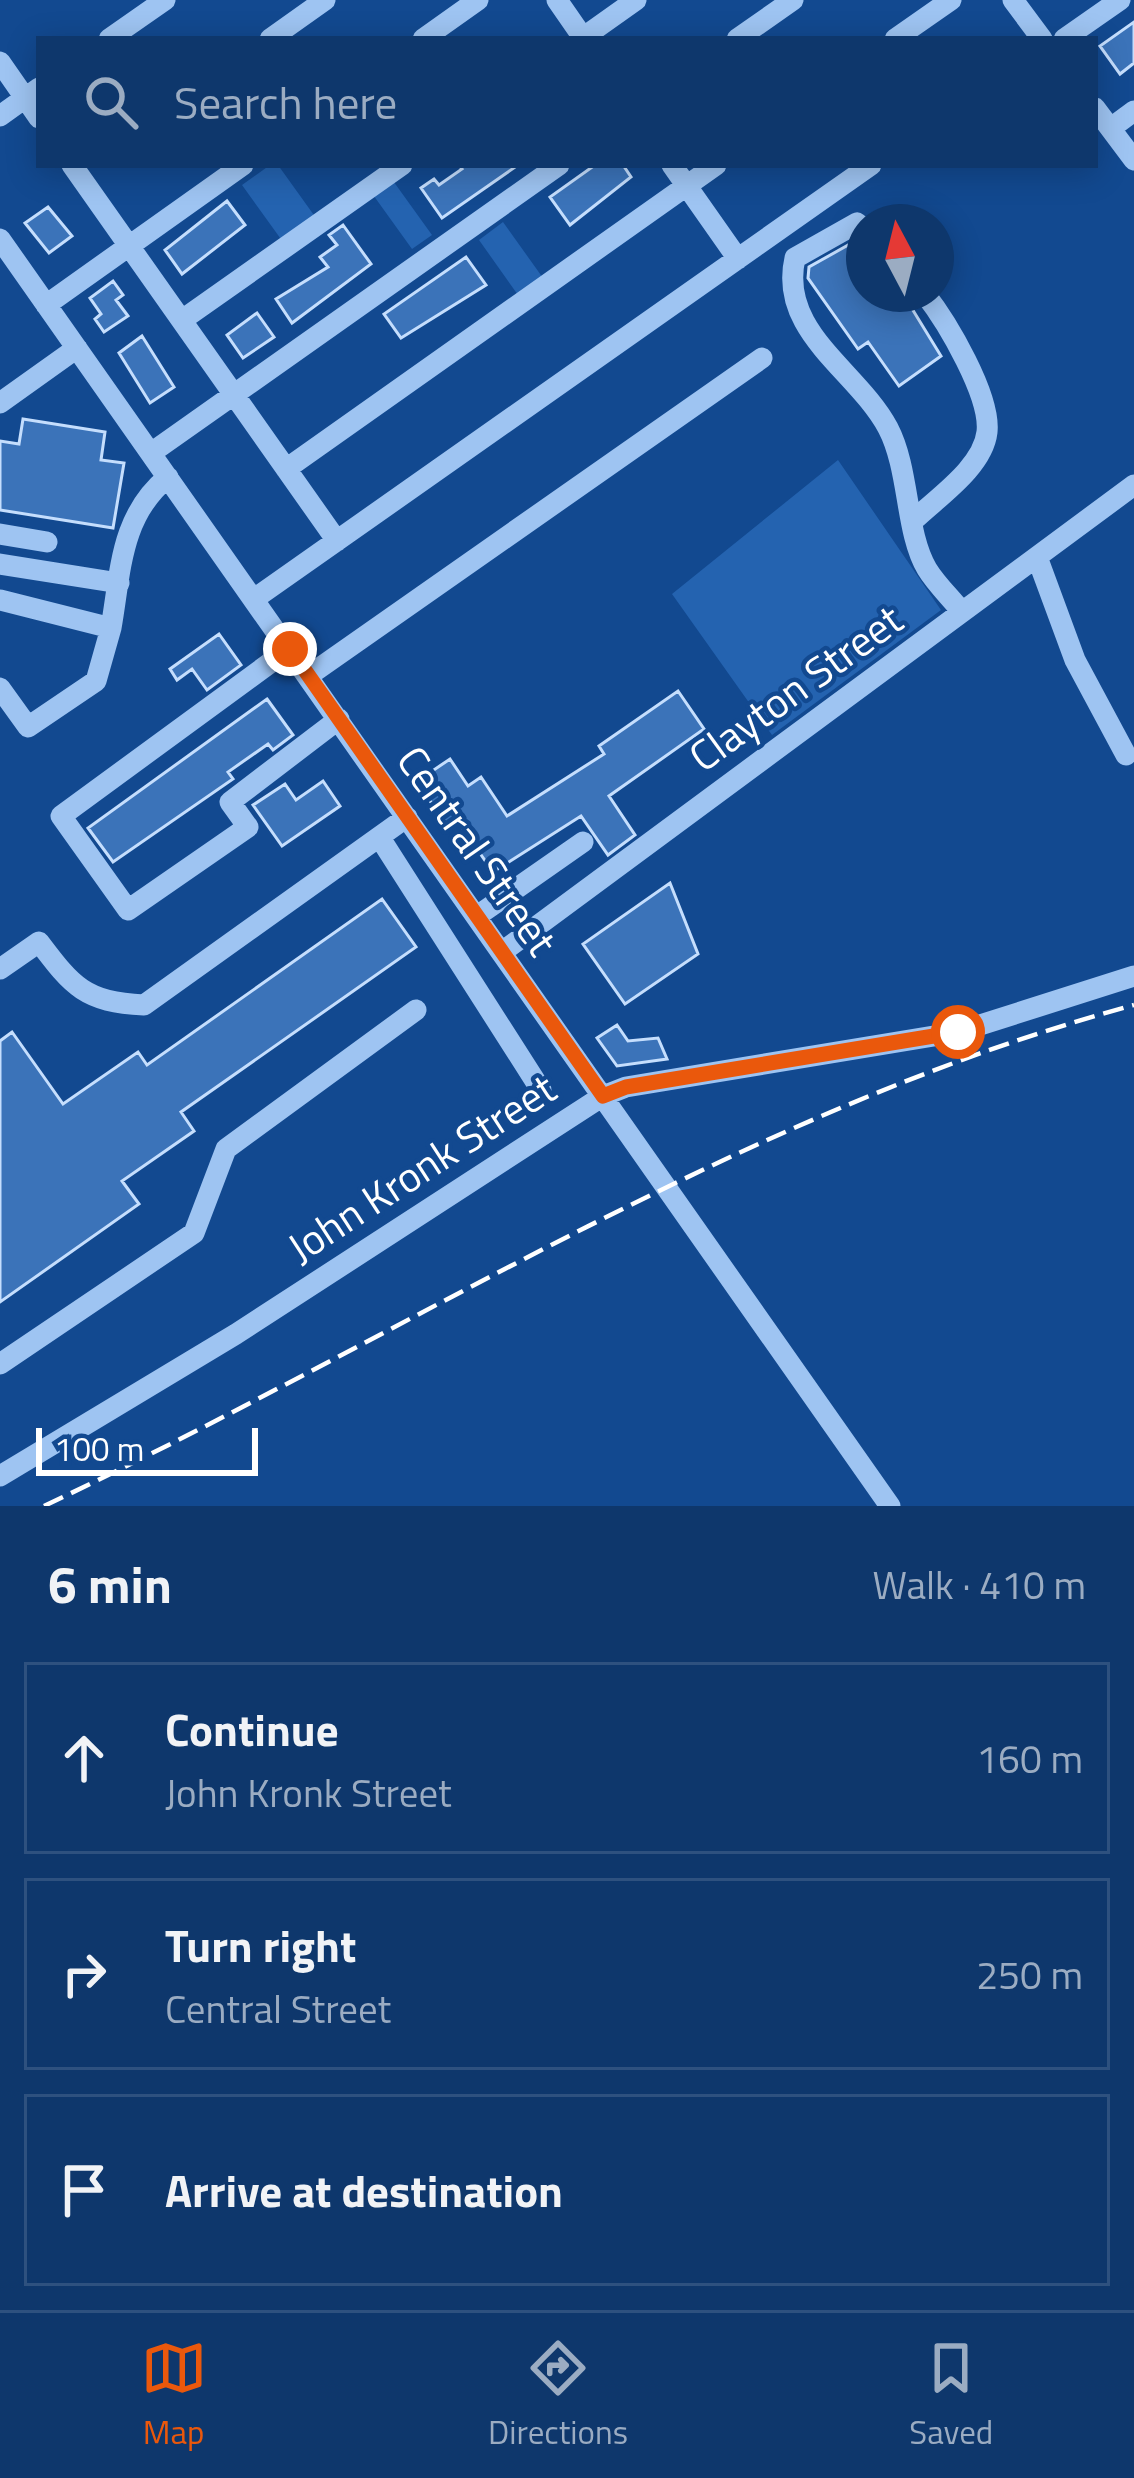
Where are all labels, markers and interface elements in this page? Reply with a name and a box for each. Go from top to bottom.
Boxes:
search box [36,36,1098,168]
text: Search here [174,68,397,136]
icon: search [78,69,144,135]
north arrow [846,204,954,312]
street label: Clayton Street [675,587,915,787]
route end [263,622,317,676]
street label: Central Street [382,732,574,968]
route start [931,1005,985,1059]
street label: John Kronk Street [274,1056,568,1278]
scale bar [36,1422,258,1475]
text: 100 m [54,1424,144,1474]
text: 6 min [48,1545,172,1623]
text: Walk · 410 m [872,1555,1086,1614]
text: Continue [165,1695,339,1763]
icon: ahead [51,1725,117,1791]
text: 160 m [976,1729,1083,1788]
text: John Kronk Street [165,1763,452,1822]
text: Turn right [165,1911,356,1979]
icon: right [51,1941,117,2007]
text: 250 m [976,1945,1083,2004]
text: Central Street [165,1979,391,2038]
text: Arrive at destination [165,2156,563,2224]
icon: arrive [51,2157,117,2223]
tab: Map [141,2335,207,2457]
tab: Directions [488,2335,628,2457]
tab: Saved [909,2335,993,2457]

